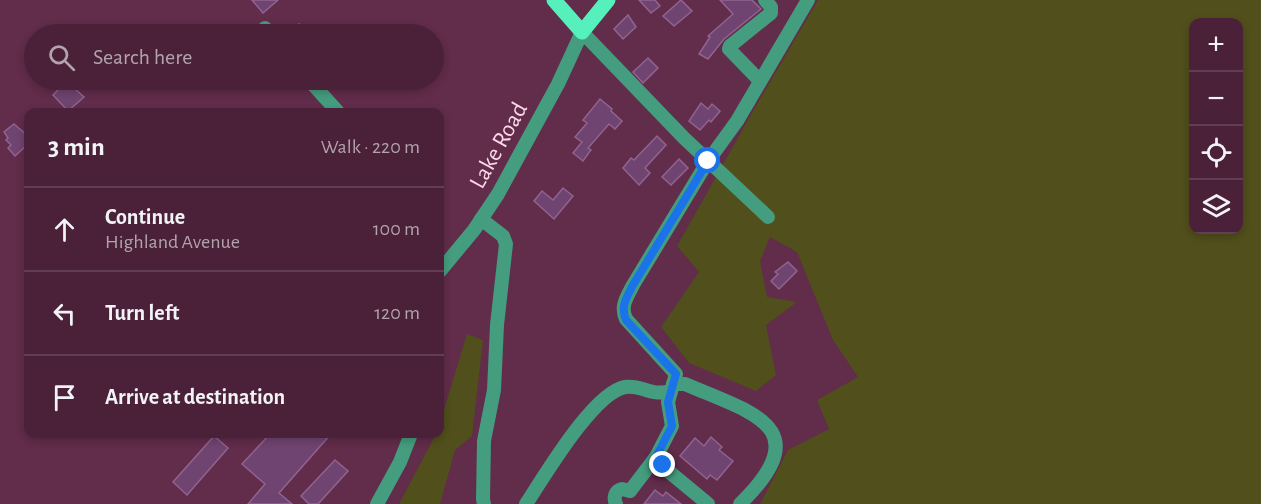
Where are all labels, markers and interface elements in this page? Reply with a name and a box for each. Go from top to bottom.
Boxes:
map controls [1189,18,1243,234]
button: + [1189,18,1243,72]
search box [24,24,444,90]
icon: search [45,41,78,74]
text: Search here [93,46,192,68]
button: − [1189,72,1243,126]
street label: Lake Road [465,98,532,193]
button: locate [1189,126,1243,180]
text: 3 min [48,134,105,160]
text: Walk · 220 m [321,137,420,157]
route start [694,147,720,173]
button: layers [1189,180,1243,234]
text: Continue [105,206,185,228]
icon: ahead [48,213,81,246]
text: 100 m [373,219,420,239]
text: Highland Avenue [105,232,240,252]
icon: left [48,297,81,330]
text: Turn left [105,302,179,324]
text: 120 m [374,303,420,323]
icon: arrive [48,381,81,414]
text: Arrive at destination [105,386,285,408]
route end [649,451,675,477]

